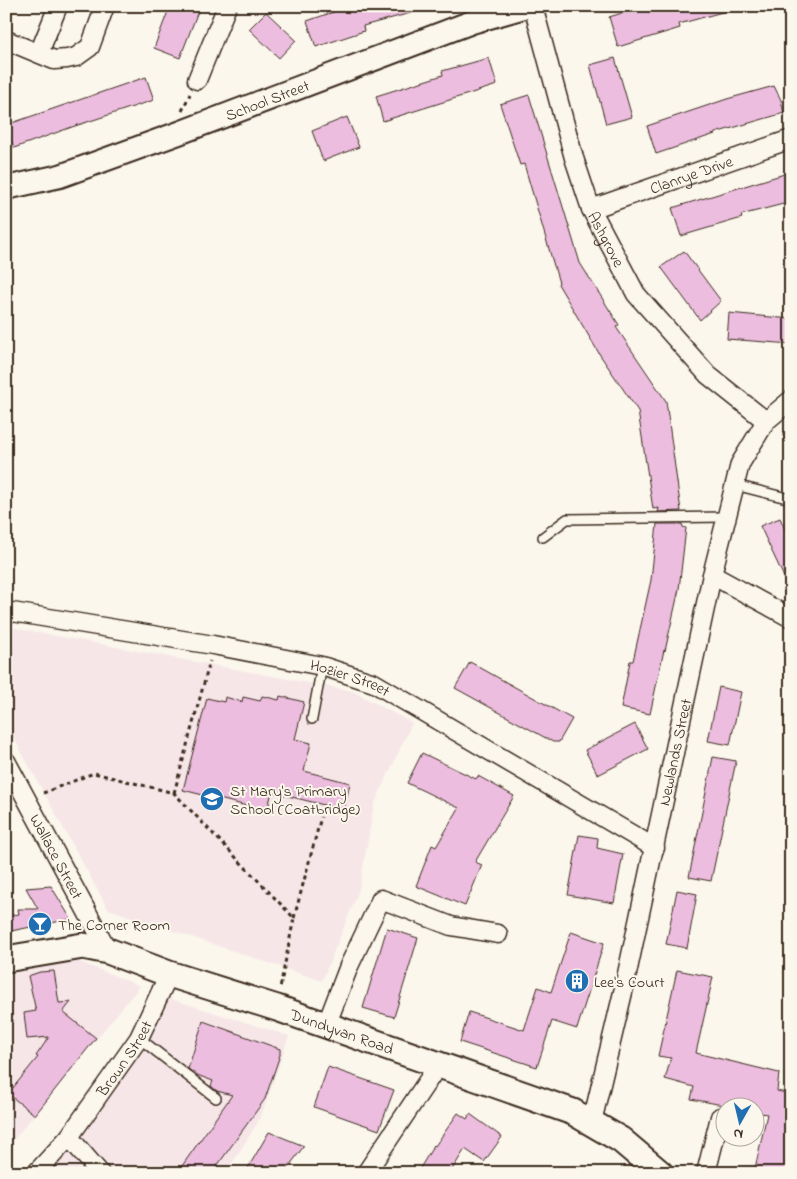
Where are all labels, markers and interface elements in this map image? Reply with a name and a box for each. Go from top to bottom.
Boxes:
street label: School Street [222,74,314,128]
street label: Clanrye Drive [647,150,737,201]
street label: Ashgrove [580,208,630,273]
street label: Hozier Street [308,654,395,704]
street label: Newlands Street [653,696,699,808]
place label: St Mary's Primary School (Coatbridge) [230,780,360,822]
school or university icon: St Mary's Primary School (Coatbridge) [199,786,225,812]
street label: Wallace Street [23,810,88,905]
bar icon: The Corner Room [27,911,53,937]
place label: The Corner Room [58,914,170,938]
building icon: Lee's Court [564,968,590,994]
place label: Lee's Court [594,971,665,995]
street label: Dundyvan Road [285,1003,396,1062]
street label: Brown Street [91,1017,160,1103]
north arrow [714,1096,764,1146]
text: N [732,1122,745,1144]

